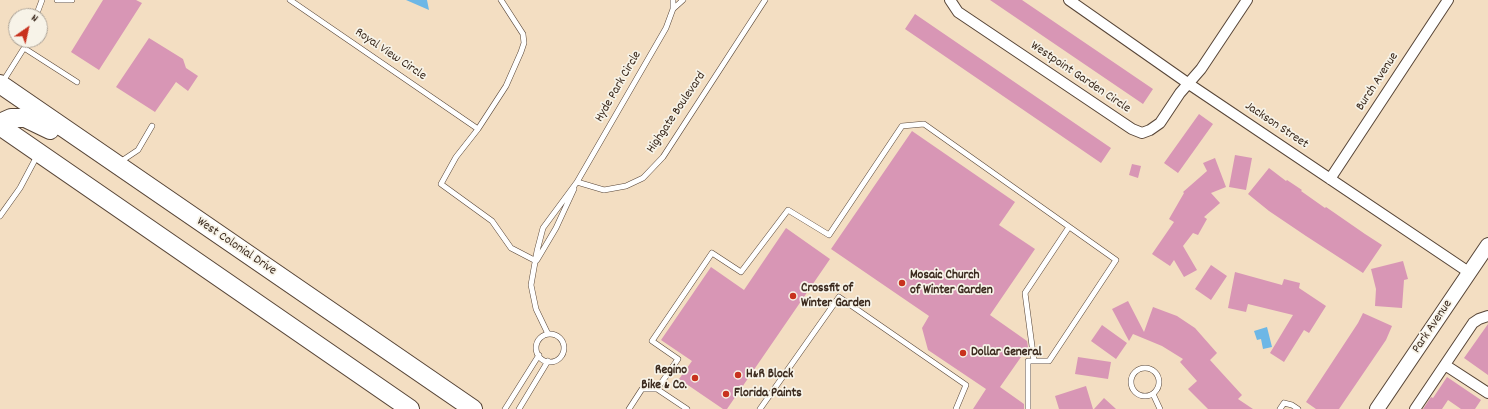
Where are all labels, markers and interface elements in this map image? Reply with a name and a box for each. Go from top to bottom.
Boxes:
north arrow [8,8,48,48]
text: N [27,11,41,27]
street label: Royal View Circle [351,25,429,85]
street label: Westpoint Garden Circle [1027,39,1133,117]
street label: Hyde Park Circle [592,49,646,125]
street label: Burch Avenue [1353,50,1403,114]
street label: Highgate Boulevard [644,69,710,157]
street label: Jackson Street [1241,99,1311,153]
street label: West Colonial Drive [193,214,279,280]
place label: Mosaic Church of Winter Garden [910,268,993,299]
marker: Mosaic Church of Winter Garden [897,278,907,288]
place label: Crossfit of Winter Garden [801,281,870,312]
marker: Crossfit of Winter Garden [788,291,798,301]
street label: Park Avenue [1410,297,1456,357]
place label: Dollar General [971,345,1042,361]
marker: Dollar General [958,348,968,358]
place label: Regino Bike & Co. [641,363,687,394]
place label: H&R Block [746,367,793,383]
marker: H&R Block [733,370,743,380]
marker: Regino Bike & Co. [690,373,700,383]
place label: Florida Paints [734,386,802,402]
marker: Florida Paints [721,389,731,399]

